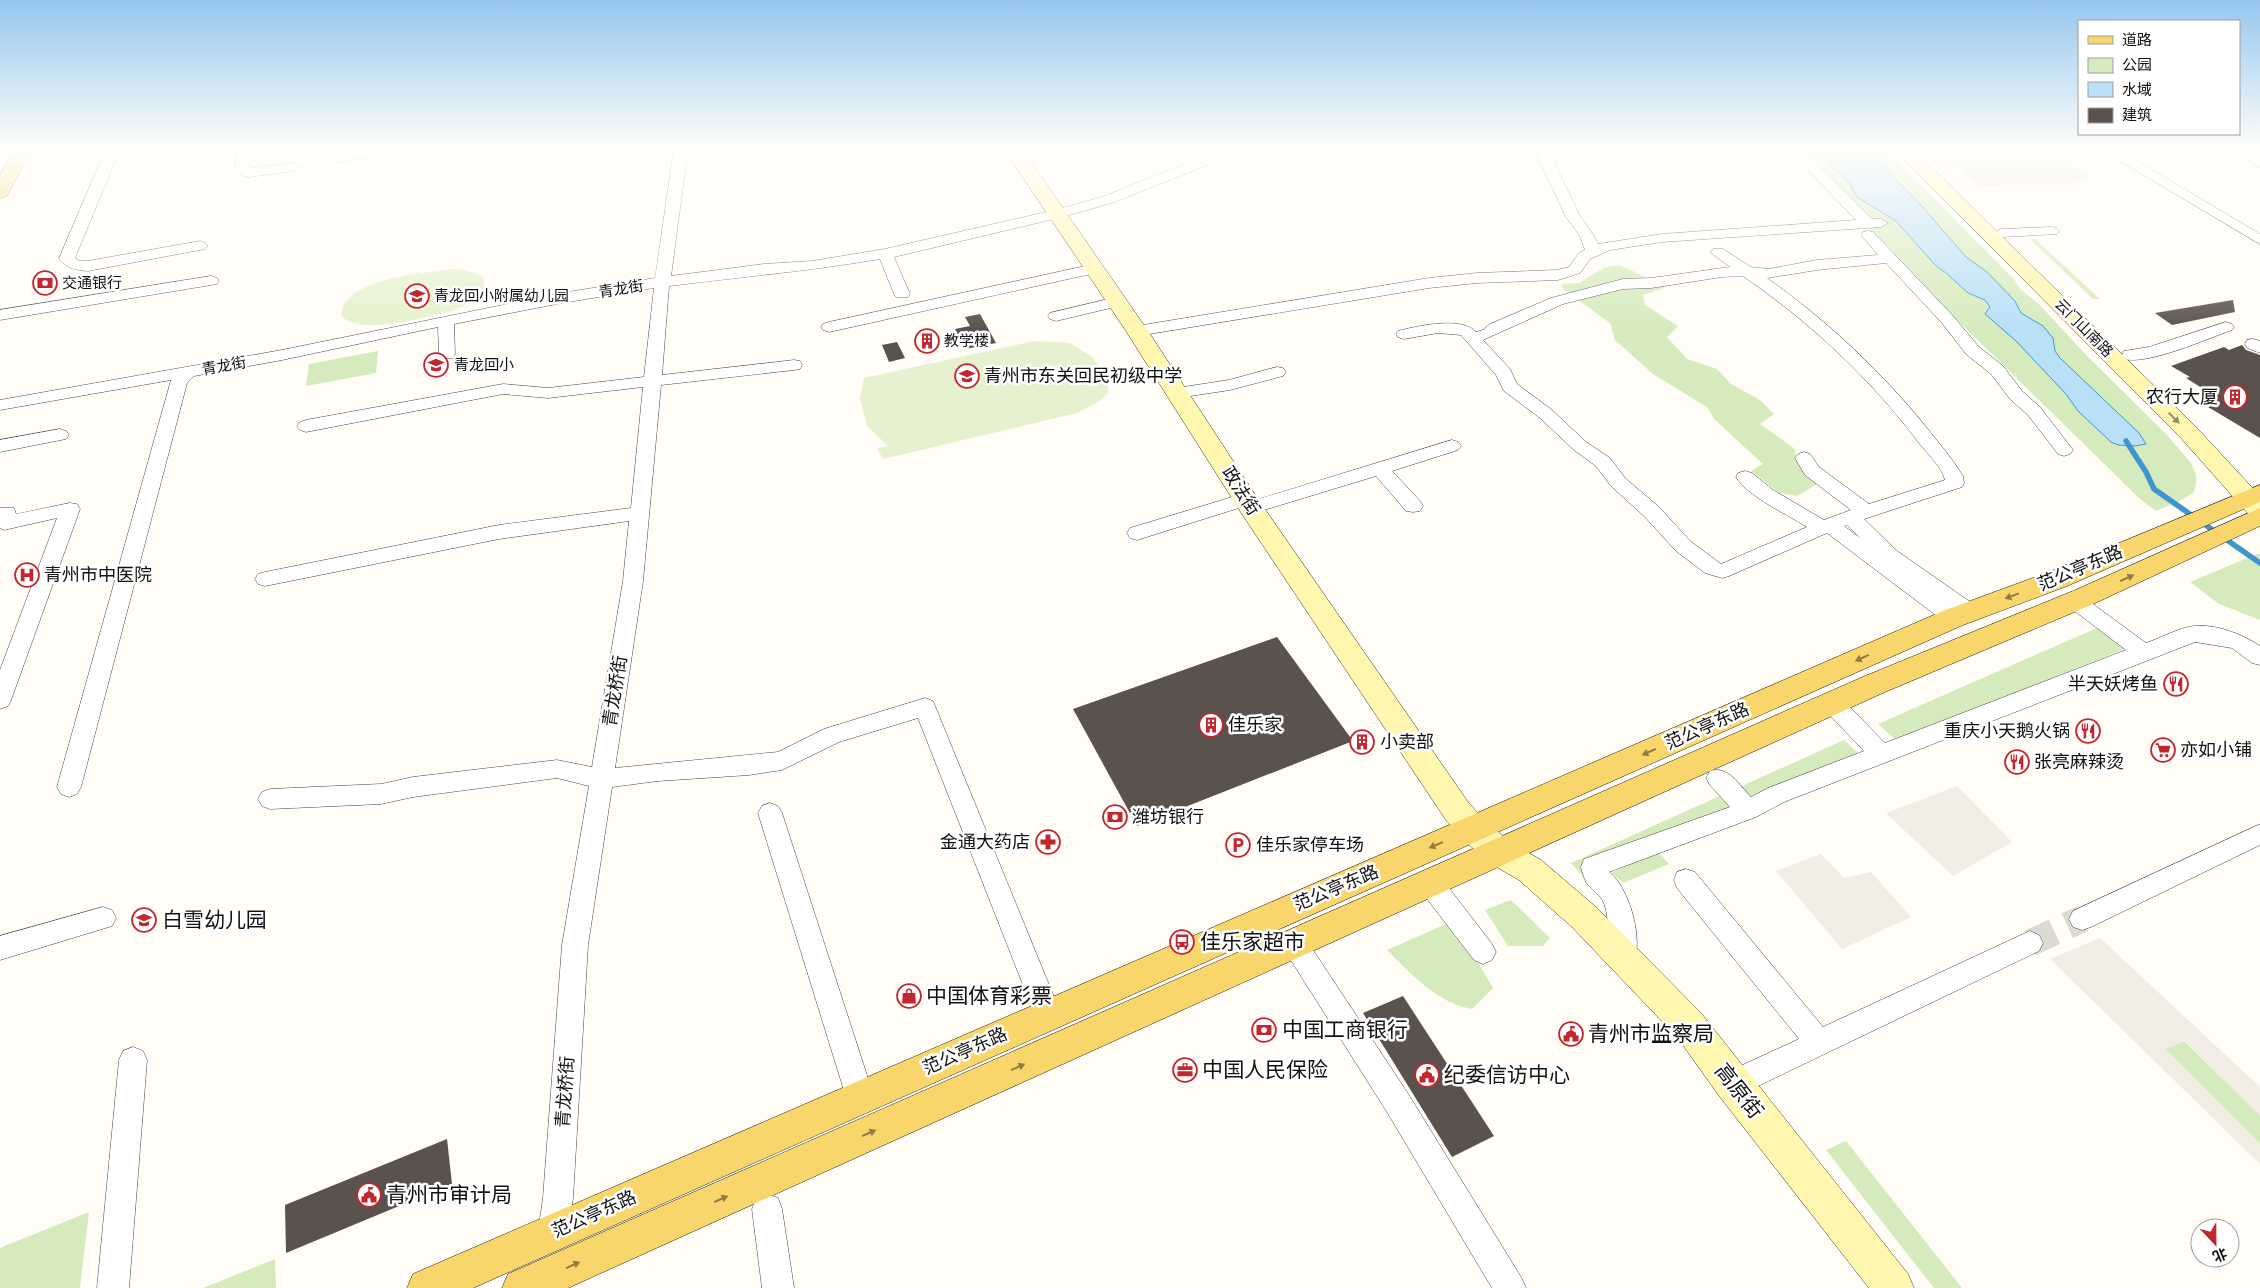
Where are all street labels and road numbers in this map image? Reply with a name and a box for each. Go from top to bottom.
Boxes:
street label: 青龙街 [597,276,645,301]
street label: 云门山南路 [2051,294,2118,361]
street label: 青龙街 [200,352,248,379]
street label: 政法街 [1217,462,1265,520]
street label: 范公亭东路 [2034,540,2126,596]
street label: 青龙桥街 [599,654,631,728]
street label: 范公亭东路 [1661,698,1753,754]
street label: 范公亭东路 [1290,860,1382,916]
street label: 范公亭东路 [919,1023,1011,1079]
street label: 青龙桥街 [552,1055,578,1129]
street label: 高原街 [1709,1058,1769,1124]
street label: 范公亭东路 [548,1186,640,1242]

